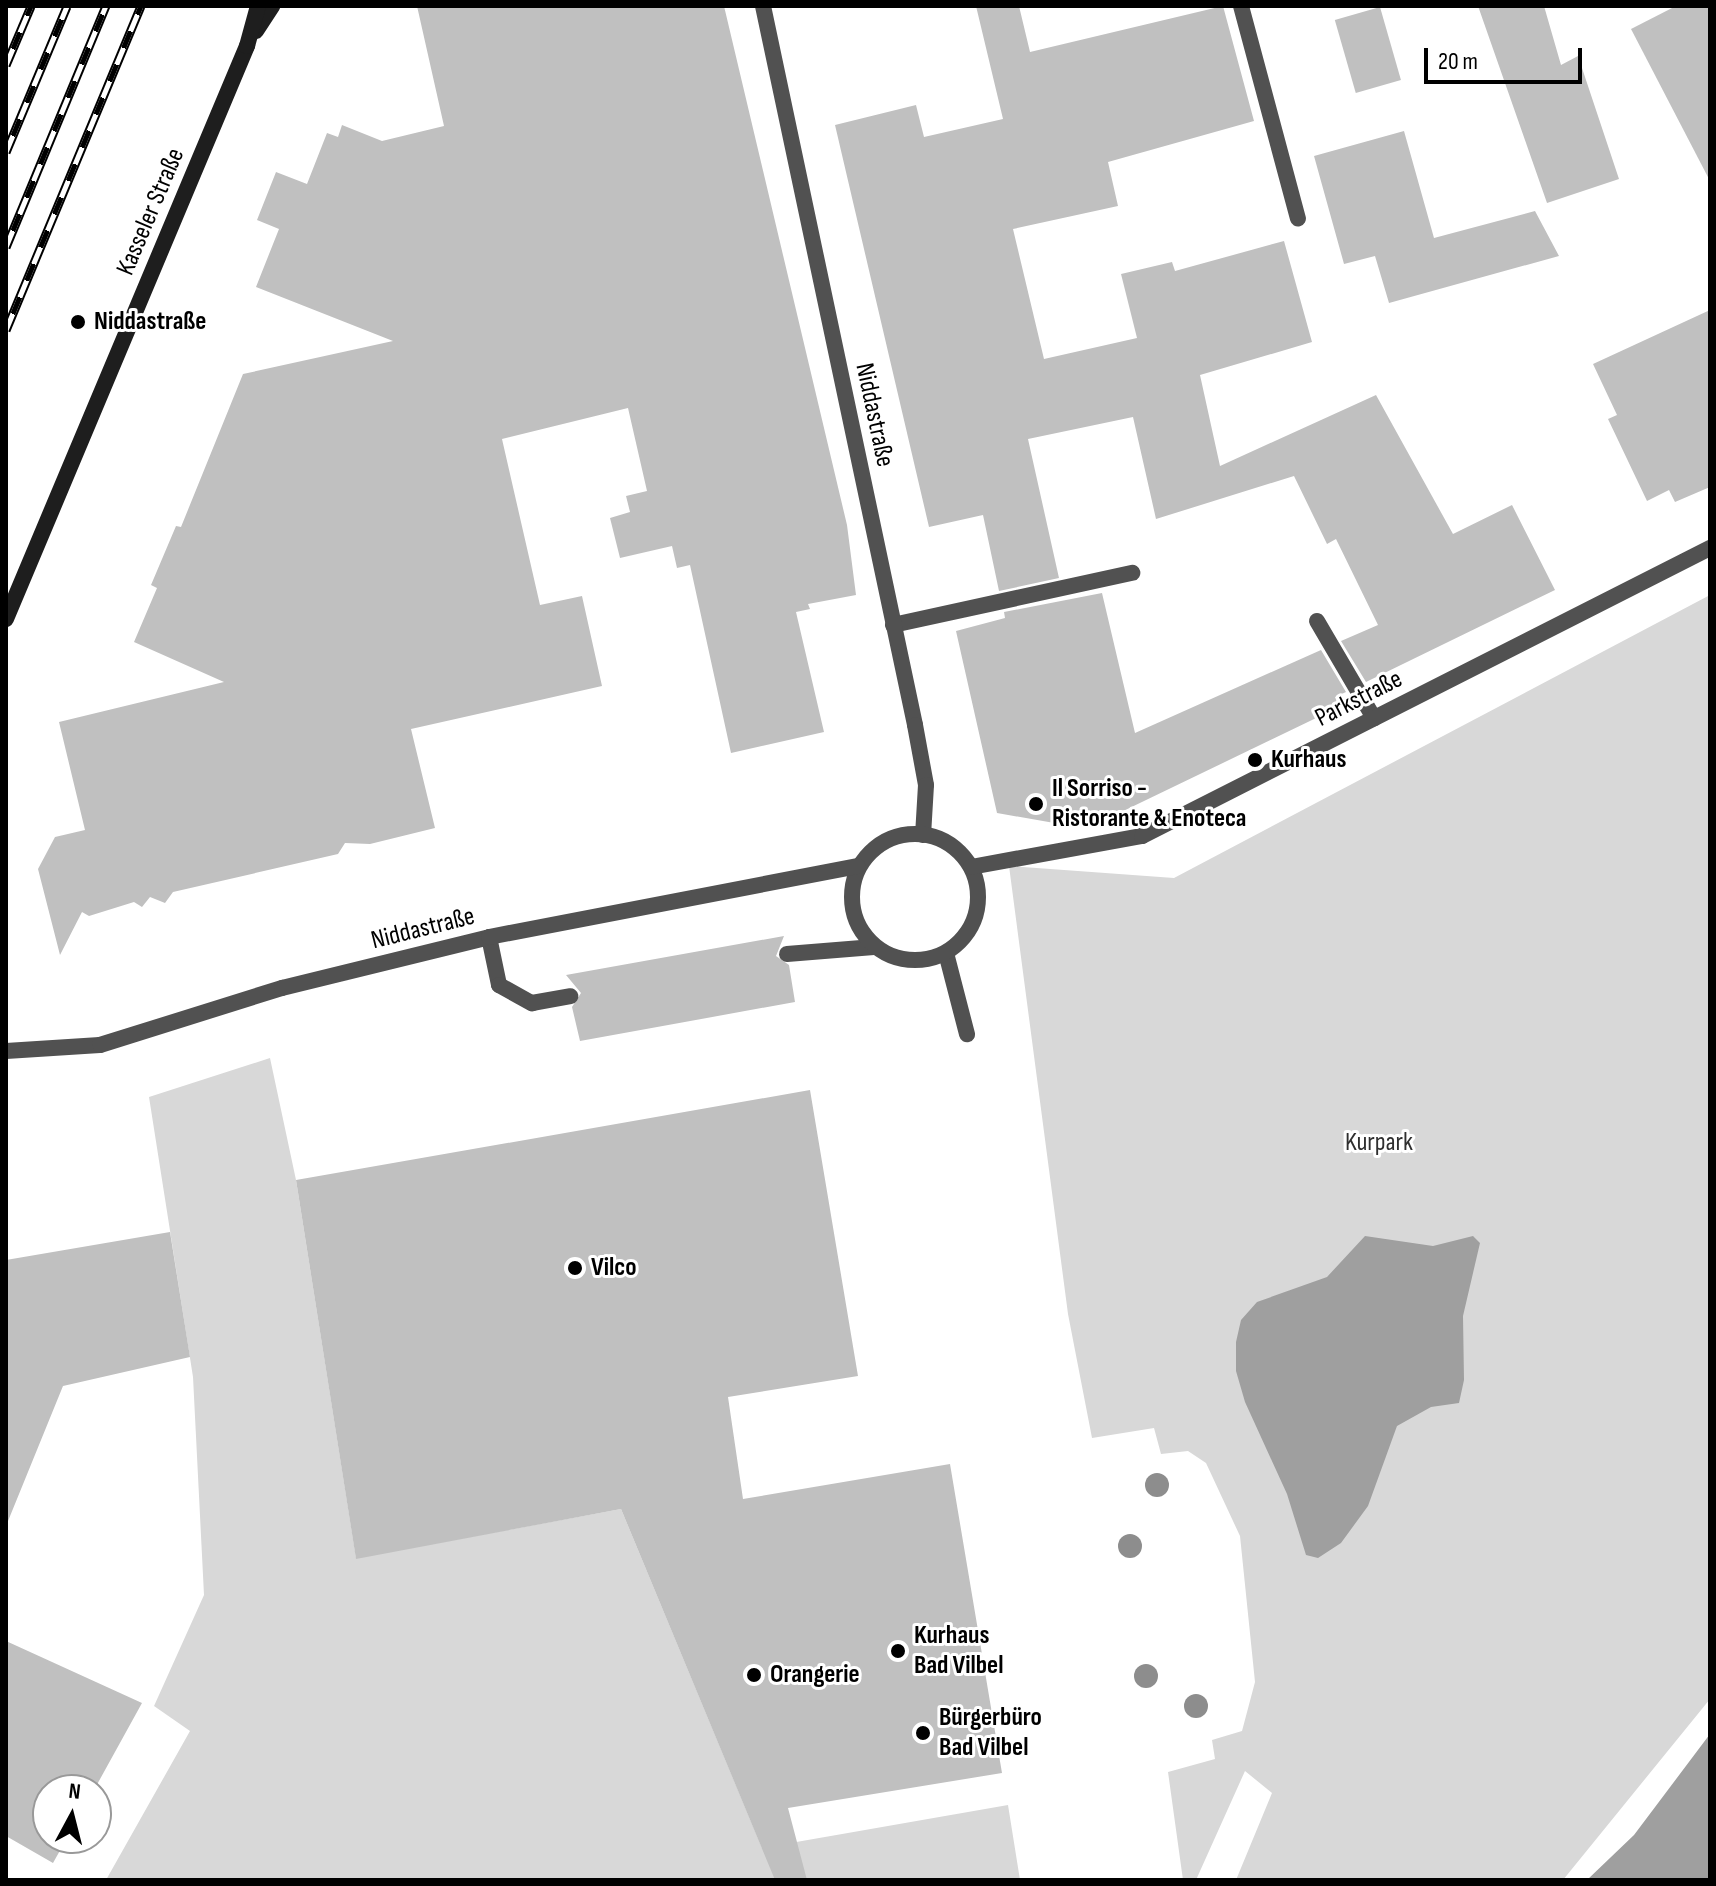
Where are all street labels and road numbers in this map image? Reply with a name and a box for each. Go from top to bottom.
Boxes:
street label: Kasseler Straße [110,144,192,280]
street label: Niddastraße [848,360,900,470]
street label: Parkstraße [1310,664,1408,734]
street label: Niddastraße [368,901,478,957]

